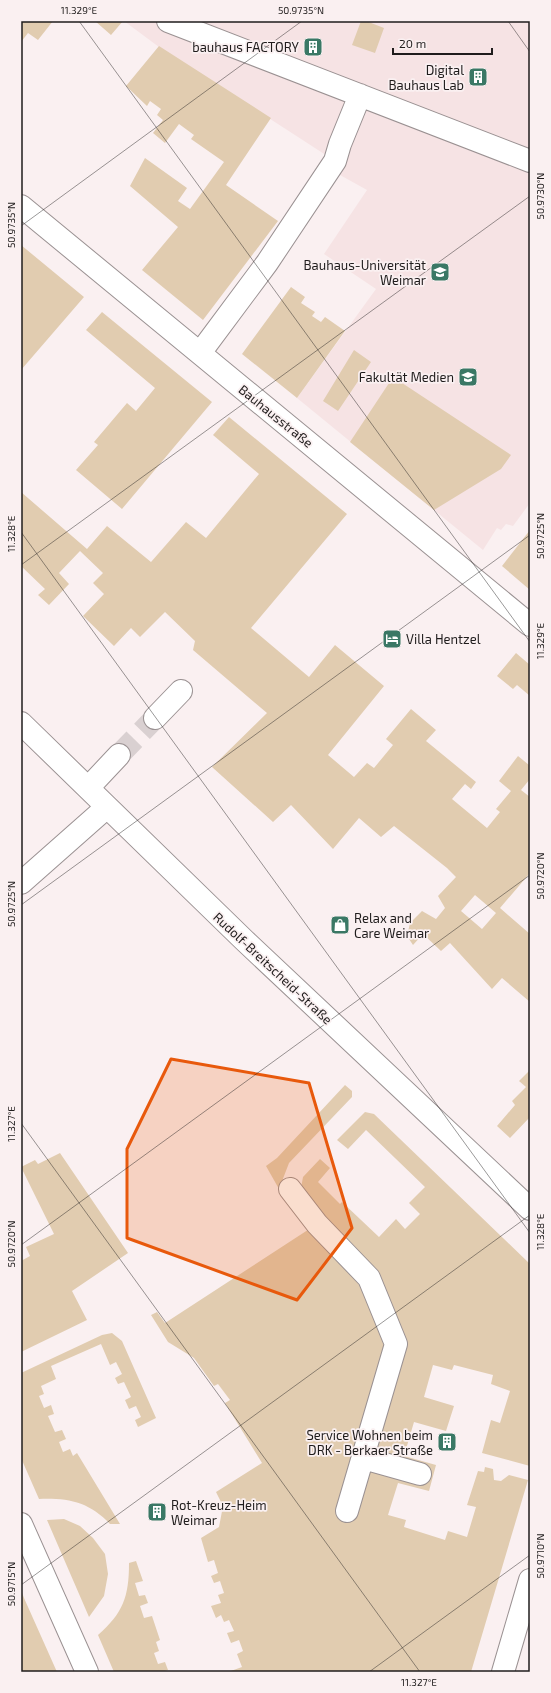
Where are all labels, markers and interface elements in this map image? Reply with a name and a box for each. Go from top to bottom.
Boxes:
text: 11.329°E [61,4,98,16]
text: 50.9735°N [278,4,324,16]
scale bar [393,30,492,56]
building icon: bauhaus FACTORY [302,36,324,58]
text: 20 m [399,36,426,50]
place label: bauhaus FACTORY [192,39,300,55]
place label: Digital Bauhaus Lab [389,62,464,93]
building icon: Digital Bauhaus Lab [467,66,489,88]
text: 50.9730°N [534,173,546,219]
text: 50.9735°N [5,202,17,248]
place label: Bauhaus-Universität Weimar [304,257,426,288]
school or university icon: Bauhaus-Universität Weimar [429,261,451,283]
school or university icon: Fakultät Medien [457,366,479,388]
place label: Fakultät Medien [359,369,454,385]
street label: Bauhausstraße [236,381,316,451]
text: 50.9725°N [534,513,546,559]
text: 11.328°E [5,515,17,552]
text: 11.329°E [534,622,546,659]
hotel icon: Villa Hentzel [381,628,403,650]
place label: Villa Hentzel [406,631,481,647]
text: 50.9720°N [534,853,546,899]
text: 50.9725°N [5,881,17,927]
street label: Rudolf-Breitscheid-Straße [210,909,336,1027]
place label: Relax and Care Weimar [354,910,429,941]
shop icon: Relax and Care Weimar [329,914,351,936]
text: 11.327°E [5,1106,17,1142]
text: 11.328°E [534,1213,546,1250]
text: 50.9720°N [5,1221,17,1267]
place label: Service Wohnen beim DRK - Berkaer Straße [306,1427,433,1458]
building icon: Service Wohnen beim DRK - Berkaer Straße [436,1431,458,1453]
place label: Rot-Kreuz-Heim Weimar [171,1497,267,1528]
building icon: Rot-Kreuz-Heim Weimar [146,1501,168,1523]
text: 50.9710°N [534,1533,546,1579]
text: 50.9715°N [5,1562,17,1606]
text: 11.327°E [401,1676,437,1688]

